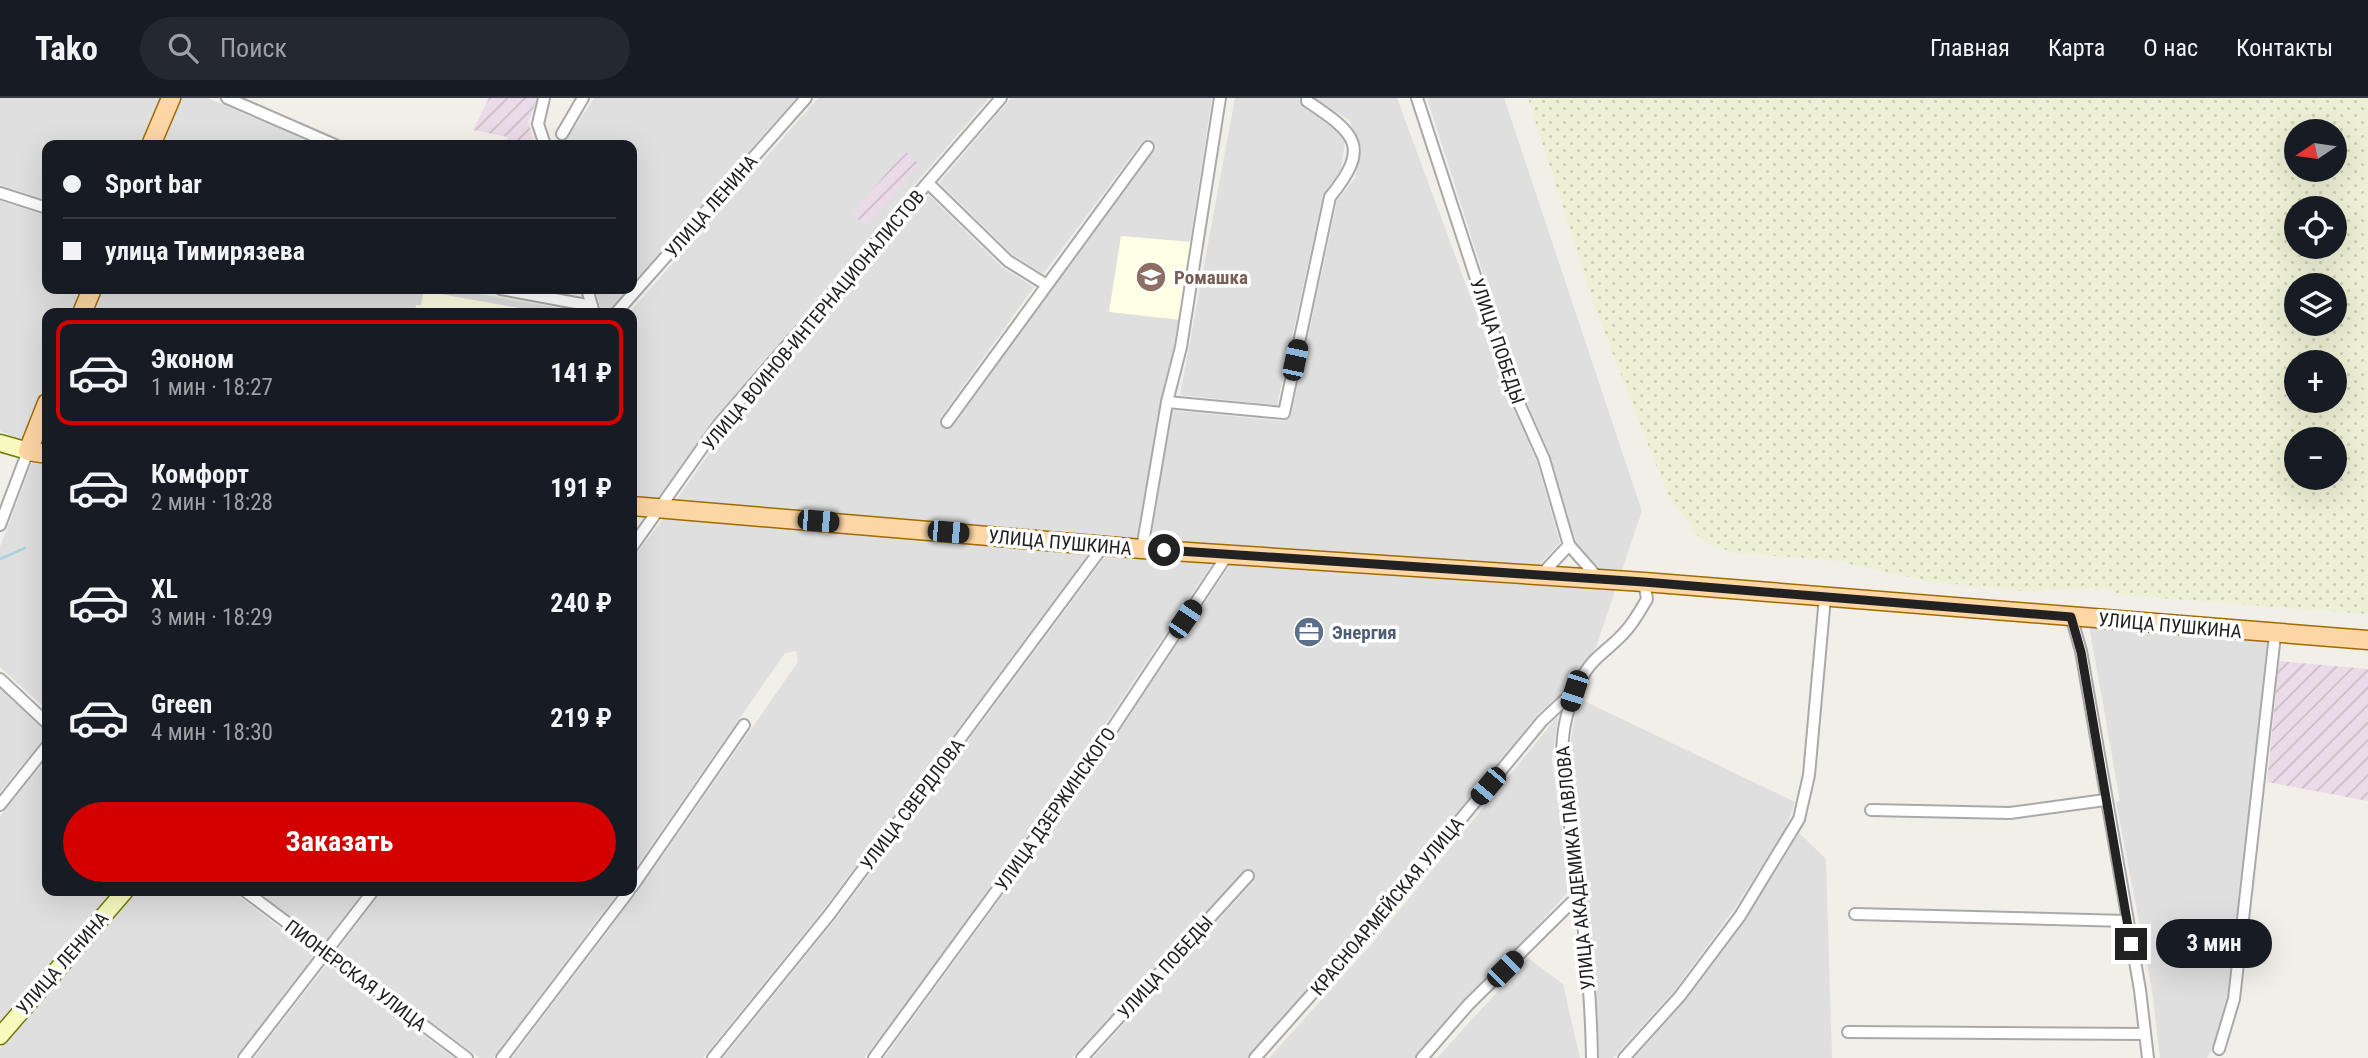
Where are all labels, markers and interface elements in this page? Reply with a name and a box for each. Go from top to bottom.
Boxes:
search box [140,17,630,80]
text: Tako [35,29,98,68]
icon: search [164,29,202,67]
text: Поиск [220,33,287,63]
text: Главная [1930,34,2010,62]
text: Карта [2048,34,2105,62]
text: О нас [2143,34,2198,62]
text: Контакты [2236,34,2333,62]
north arrow [2284,119,2347,182]
map controls [2284,119,2347,490]
street label: УЛИЦА ЛЕНИНА [661,150,762,262]
text: Sport bar [105,169,202,199]
street label: УЛИЦА ВОИНОВ-ИНТЕРНАЦИОНАЛИСТОВ [698,185,929,455]
button: locate [2284,196,2347,259]
text: улица Тимирязева [105,236,305,266]
school or university icon: Ромашка [1134,260,1168,294]
place label: Ромашка [1174,266,1248,289]
button: layers [2284,273,2347,336]
street label: УЛИЦА ПОБЕДЫ [1465,275,1530,407]
car [1281,337,1310,383]
icon: car [67,341,130,404]
text: Эконом [151,344,234,374]
button: + [2284,350,2347,413]
text: 141 ₽ [550,358,612,388]
text: 1 мин · 18:27 [151,374,273,401]
button: − [2284,427,2347,490]
icon: car [67,456,130,519]
text: Комфорт [151,459,249,489]
text: 191 ₽ [550,473,612,503]
text: 2 мин · 18:28 [151,489,273,516]
car [797,509,840,533]
car [927,520,970,544]
street label: УЛИЦА ПУШКИНА [987,525,1133,560]
route start [1148,534,1180,566]
icon: car [67,571,130,634]
text: XL [151,574,178,604]
text: 240 ₽ [550,588,612,618]
car [1165,596,1206,642]
text: 3 мин · 18:29 [151,604,273,631]
street label: УЛИЦА ПУШКИНА [2097,608,2243,643]
office icon: Энергия [1292,615,1326,649]
place label: Энергия [1332,621,1397,644]
car [1558,668,1591,714]
icon: car [67,686,130,749]
text: Green [151,689,212,719]
text: 219 ₽ [550,703,612,733]
text: 4 мин · 18:30 [151,719,273,746]
street label: УЛИЦА ДЗЕРЖИНСКОГО [990,723,1121,895]
street label: УЛИЦА СВЕРДЛОВА [856,734,969,875]
street label: УЛИЦА АКАДЕМИКА ПАВЛОВА [1551,745,1600,991]
car [1467,763,1510,809]
button: Заказать [63,802,616,882]
street label: КРАСНОАРМЕЙСКАЯ УЛИЦА [1306,812,1469,1000]
street label: УЛИЦА ЛЕНИНА [12,907,113,1019]
street label: УЛИЦА ПОБЕДЫ [1113,911,1218,1024]
street label: ПИОНЕРСКАЯ УЛИЦА [281,915,431,1036]
callout: 3 мин [2156,920,2271,968]
route end [2115,928,2147,960]
text: 3 мин [2186,930,2242,957]
car [1483,947,1528,991]

